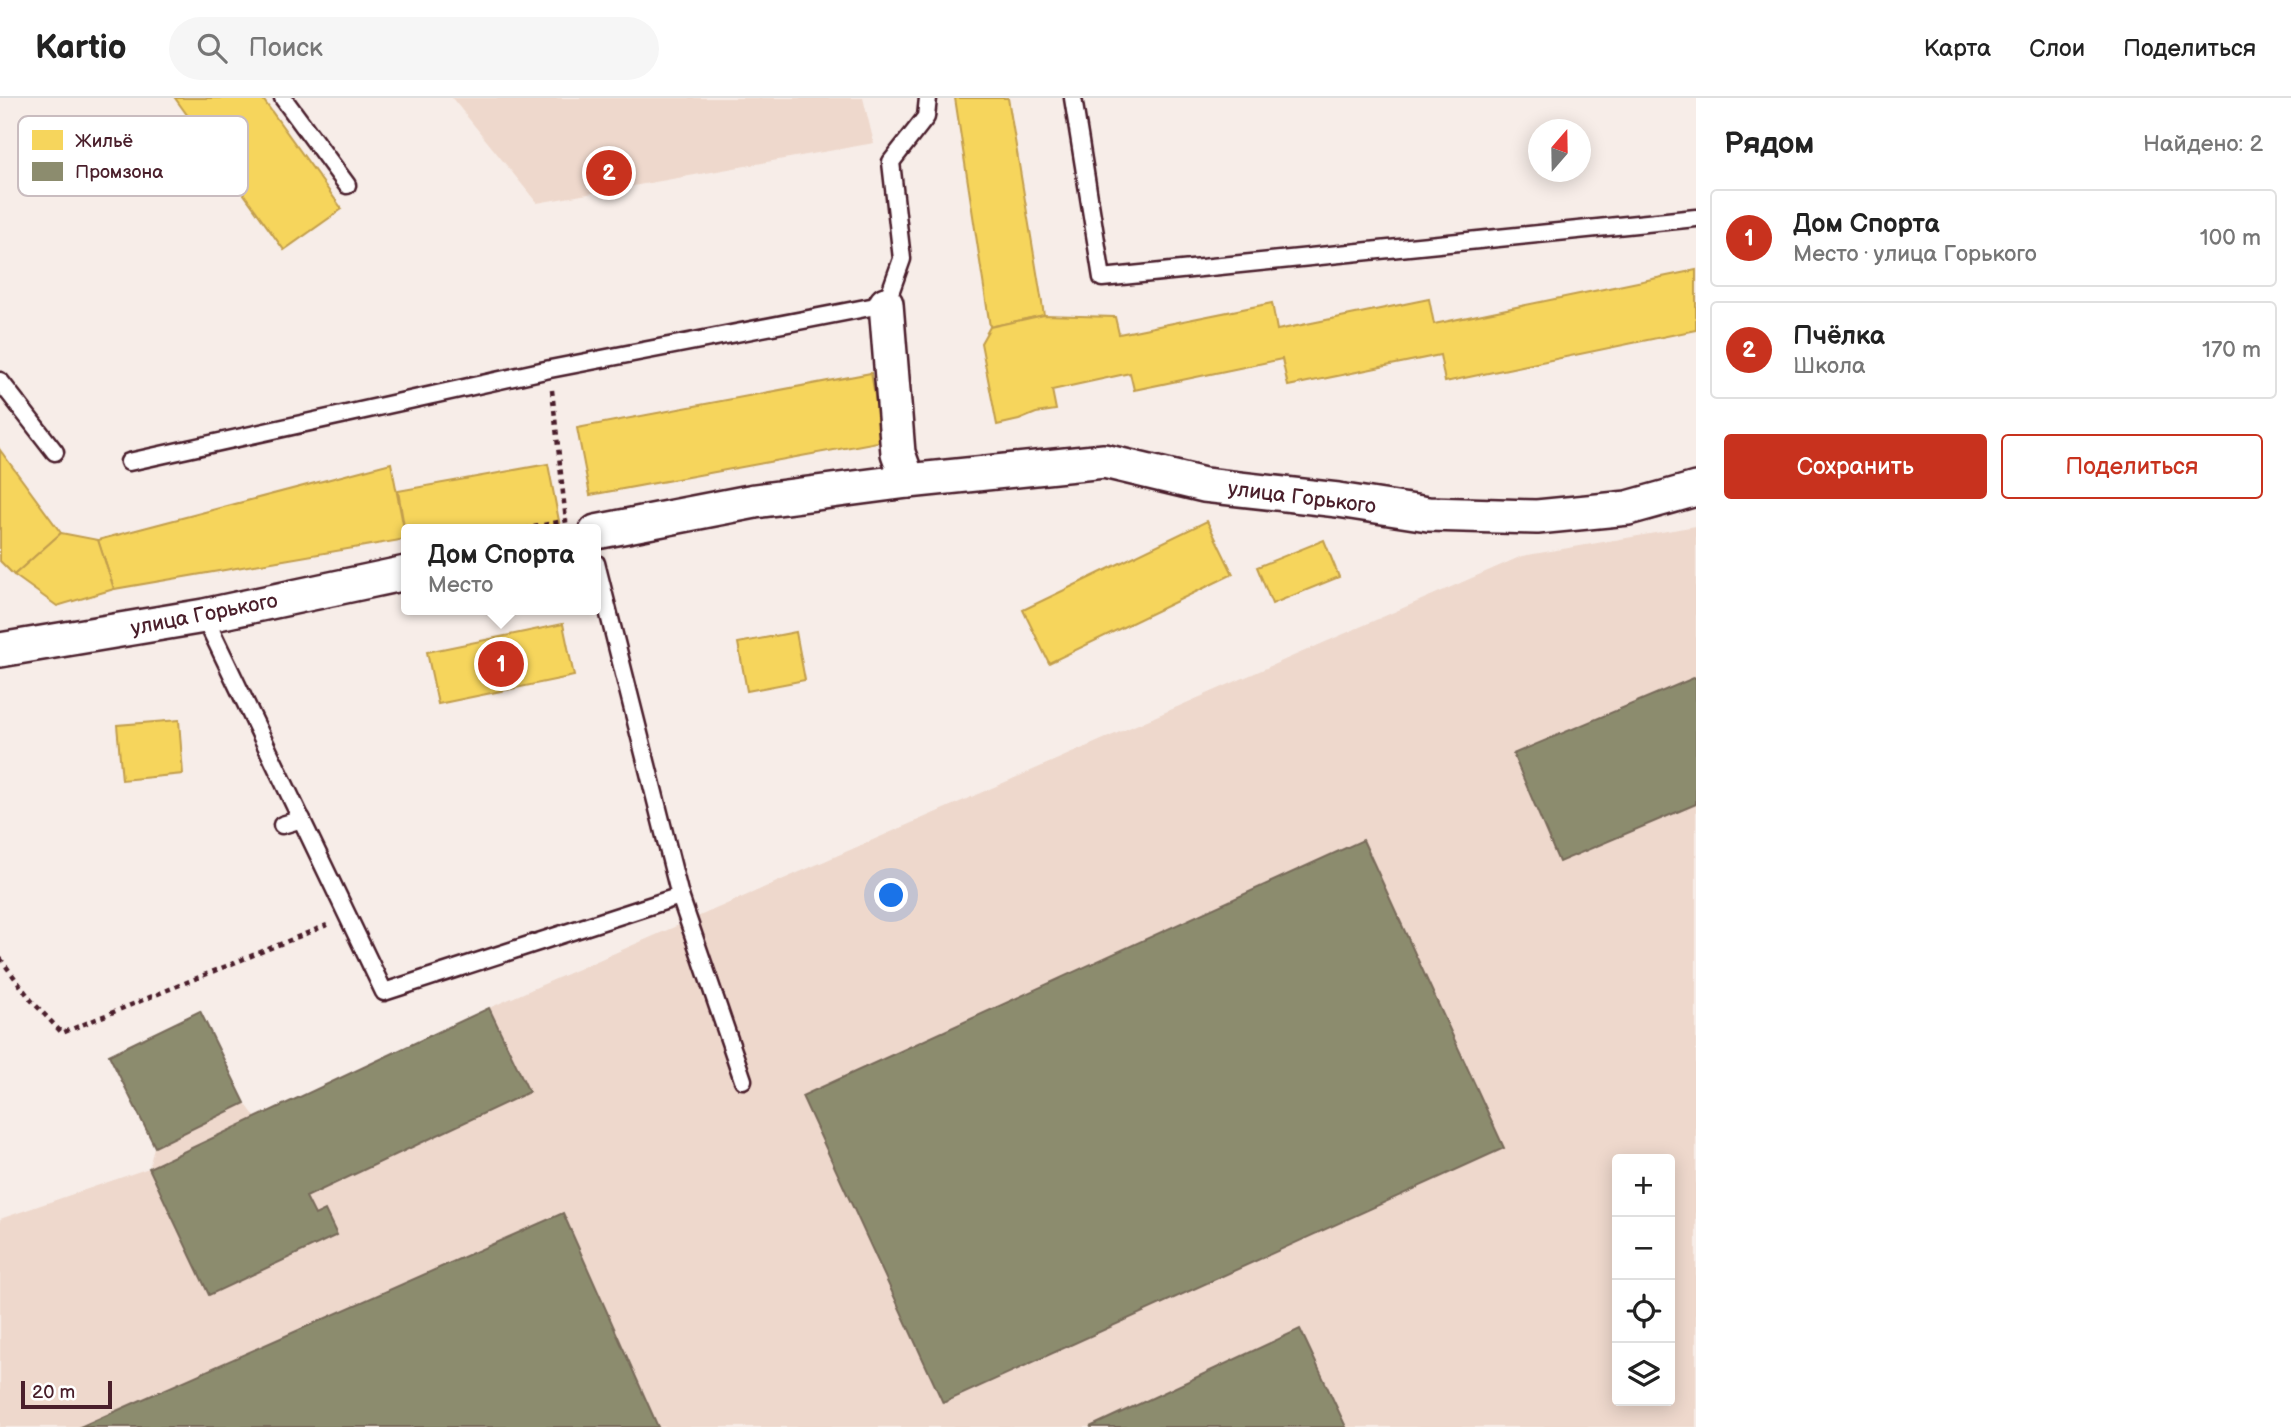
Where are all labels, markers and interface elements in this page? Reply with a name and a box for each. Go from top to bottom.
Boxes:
search box [169,17,659,80]
text: Kartio [35,28,127,68]
icon: search [193,29,231,67]
text: Поиск [249,33,323,64]
text: Карта [1924,34,1991,63]
text: Слои [2029,34,2085,63]
text: Поделиться [2123,34,2256,63]
legend [18,116,248,196]
north arrow [1528,119,1591,182]
text: Рядом [1724,126,1814,162]
text: Жильё [75,130,133,153]
text: Найдено: 2 [2143,130,2263,158]
pin: 2 [586,147,632,199]
text: Промзона [75,161,163,184]
text: Дом Спорта [1793,209,1939,240]
text: 1 [1744,224,1754,252]
text: 100 m [2200,224,2261,252]
text: Место · улица Горького [1793,240,2037,268]
text: Пчёлка [1793,321,1885,352]
text: 2 [1742,336,1756,364]
text: 170 m [2202,336,2261,364]
text: Школа [1793,352,1866,380]
button: Сохранить [1724,434,1987,499]
button: Поделиться [2001,434,2263,499]
street label: улица Горького [1226,476,1377,519]
popup [401,524,601,615]
text: Дом Спорта [428,540,574,571]
text: Место [428,571,493,599]
street label: улица Горького [129,588,280,641]
pin: 1 [478,638,524,690]
your location [874,878,908,912]
map controls [1612,1154,1675,1406]
button: + [1612,1154,1675,1217]
button: − [1612,1217,1675,1280]
button: locate [1612,1280,1675,1343]
button: layers [1612,1343,1675,1406]
scale bar [21,1378,112,1410]
text: 20 m [32,1381,75,1404]

